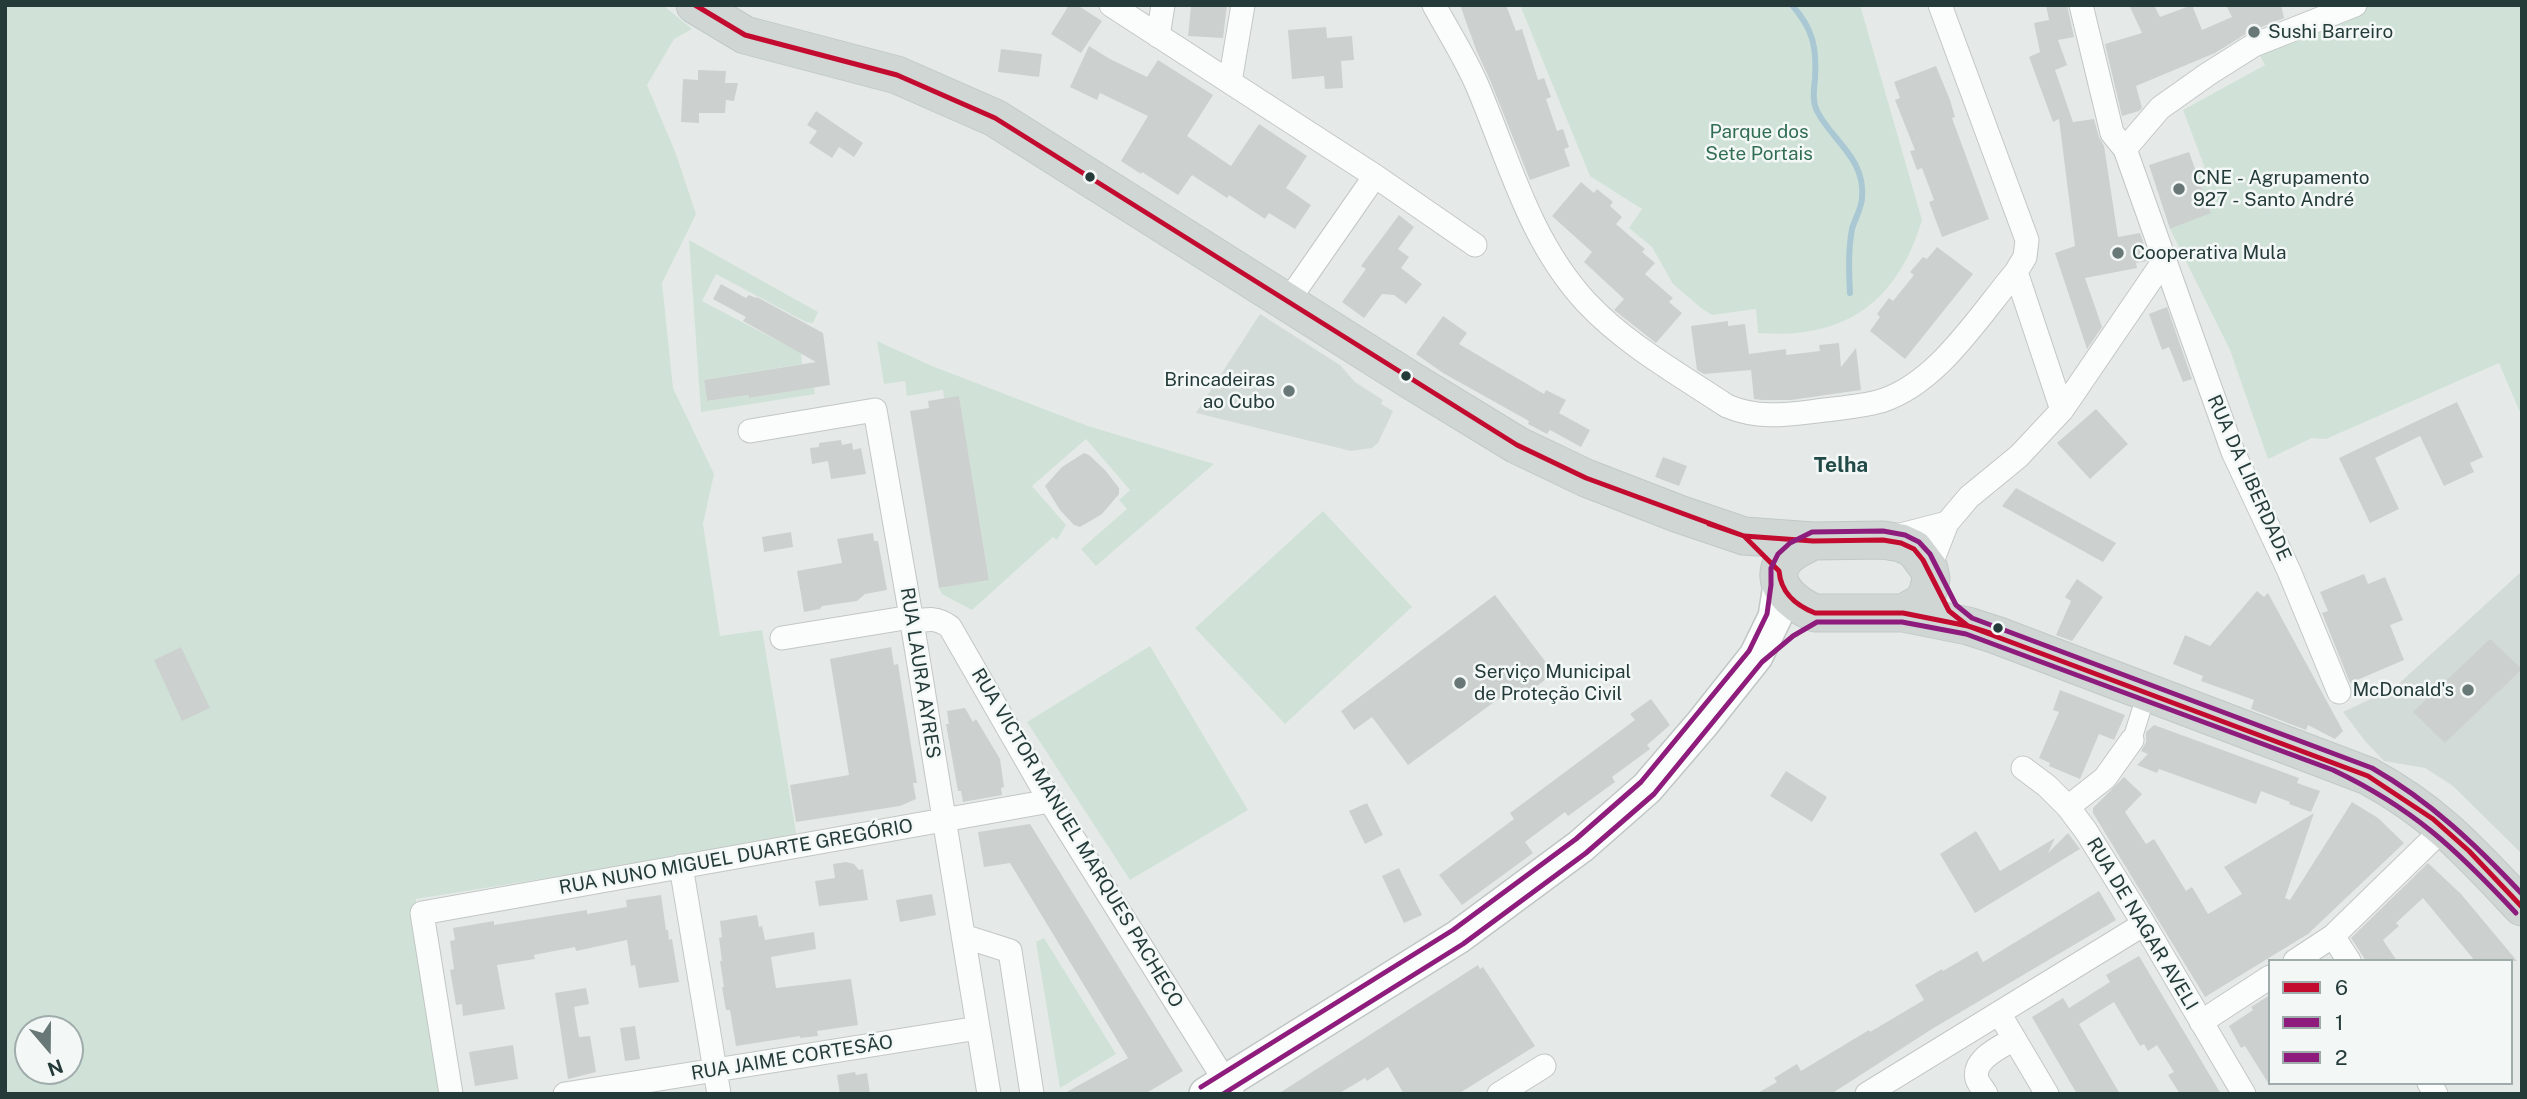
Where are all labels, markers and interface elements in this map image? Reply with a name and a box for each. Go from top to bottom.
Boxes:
place label: Sushi Barreiro [2268,21,2393,43]
marker: Sushi Barreiro [2246,24,2262,40]
park label: Parque dos Sete Portais [1705,121,1813,165]
place label: CNE - Agrupamento 927 - Santo André [2193,167,2370,211]
unlabelled marker [1083,170,1097,184]
marker: CNE - Agrupamento 927 - Santo André [2171,181,2187,197]
place label: Cooperativa Mula [2132,242,2287,264]
marker: Cooperativa Mula [2110,245,2126,261]
place label: Brincadeiras ao Cubo [1164,369,1275,413]
unlabelled marker [1399,369,1413,383]
marker: Brincadeiras ao Cubo [1281,383,1297,399]
street label: RUA DA LIBERDADE [2202,392,2296,564]
district label: Telha [1814,453,1868,479]
street label: RUA LAURA AYRES [895,586,945,760]
unlabelled marker [1991,621,2005,635]
place label: Serviço Municipal de Proteção Civil [1474,661,1631,705]
street label: RUA VICTOR MANUEL MARQUES PACHECO [966,664,1188,1012]
marker: Serviço Municipal de Proteção Civil [1452,675,1468,691]
place label: McDonald's [2352,679,2454,701]
marker: McDonald's [2460,682,2476,698]
street label: RUA NUNO MIGUEL DUARTE GREGÓRIO [557,815,915,899]
street label: RUA DE NAGAR AVELI [2081,834,2203,1014]
legend [2268,959,2513,1085]
text: 6 [2335,975,2348,1000]
text: 1 [2335,1010,2344,1035]
north arrow [14,1015,84,1085]
street label: RUA JAIME CORTESÃO [689,1031,895,1085]
text: 2 [2335,1045,2348,1070]
text: N [45,1055,66,1081]

